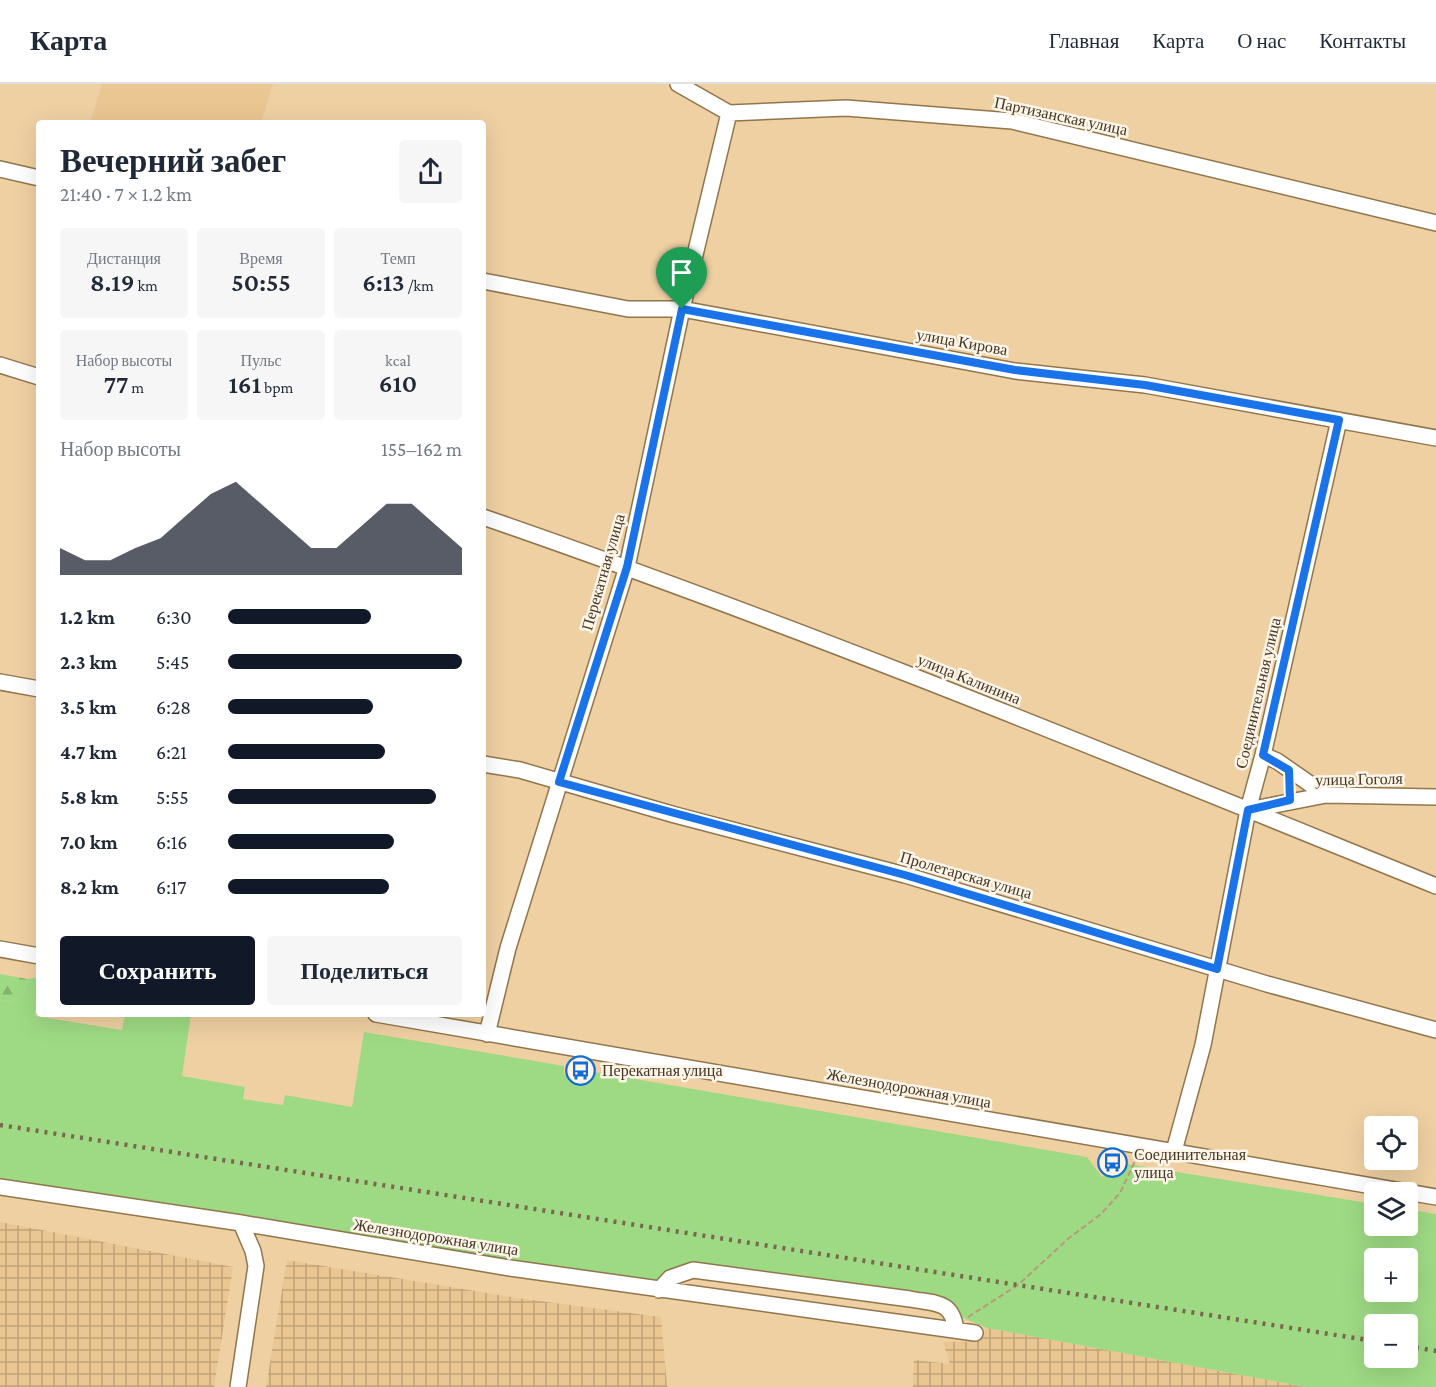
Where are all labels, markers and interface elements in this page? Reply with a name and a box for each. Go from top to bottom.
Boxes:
text: Карта [30,25,107,56]
text: Главная [1049,29,1119,53]
text: Карта [1152,29,1204,53]
text: О нас [1237,29,1286,53]
text: Контакты [1319,29,1406,53]
street label: Партизанская улица [993,94,1129,139]
button: share [399,140,462,203]
text: Вечерний забег [60,142,286,179]
text: 21:40 · 7 × 1.2 km [60,183,192,205]
pin [656,247,707,309]
text: Дистанция [87,250,161,267]
text: Время [239,250,283,267]
text: Темп [381,250,415,267]
icon: arrive [665,256,698,289]
text: 8.19 [90,268,134,297]
text: 50:55 [231,268,291,297]
text: 6:13 [362,268,405,297]
text: km [134,277,158,294]
text: /km [405,277,434,294]
street label: улица Кирова [915,326,1009,359]
text: Набор высоты [76,352,172,369]
text: Пульс [240,352,282,369]
text: kcal [385,352,411,369]
text: 610 [379,369,417,398]
text: 77 [104,370,128,399]
text: 161 [229,370,261,399]
text: m [128,379,144,396]
text: bpm [261,379,293,396]
text: Набор высоты [60,438,181,460]
text: 155–162 m [381,438,462,460]
street label: Перекатная улица [578,512,629,633]
text: 1.2 km [60,606,115,628]
text: 6:30 [156,606,192,628]
street label: Соединительная улица [1232,616,1285,770]
text: 2.3 km [60,651,117,673]
text: 5:45 [156,651,190,673]
street label: улица Калинина [915,651,1023,708]
text: 3.5 km [60,696,117,718]
text: 6:28 [156,696,191,718]
text: 4.7 km [60,741,117,763]
text: 6:21 [156,741,187,763]
street label: улица Гоголя [1315,770,1404,789]
text: 5.8 km [60,786,119,808]
text: 5:55 [156,786,189,808]
text: 7.0 km [60,831,118,853]
text: 6:16 [156,831,188,853]
street label: Пролетарская улица [898,848,1034,903]
text: 8.2 km [60,876,119,898]
text: 6:17 [156,876,187,898]
button: Сохранить [60,936,255,1005]
button: Поделиться [267,936,462,1005]
bus stop icon: Перекатная улица [565,1054,597,1086]
place label: Перекатная улица [602,1062,723,1080]
street label: Железнодорожная улица [825,1065,993,1112]
map controls [1364,1116,1418,1368]
button: locate [1364,1116,1418,1170]
place label: Соединительная улица [1134,1146,1247,1182]
bus stop icon: Соединительная улица [1097,1147,1129,1179]
button: layers [1364,1182,1418,1236]
street label: Железнодорожная улица [352,1216,520,1259]
button: + [1364,1248,1418,1302]
button: − [1364,1314,1418,1368]

